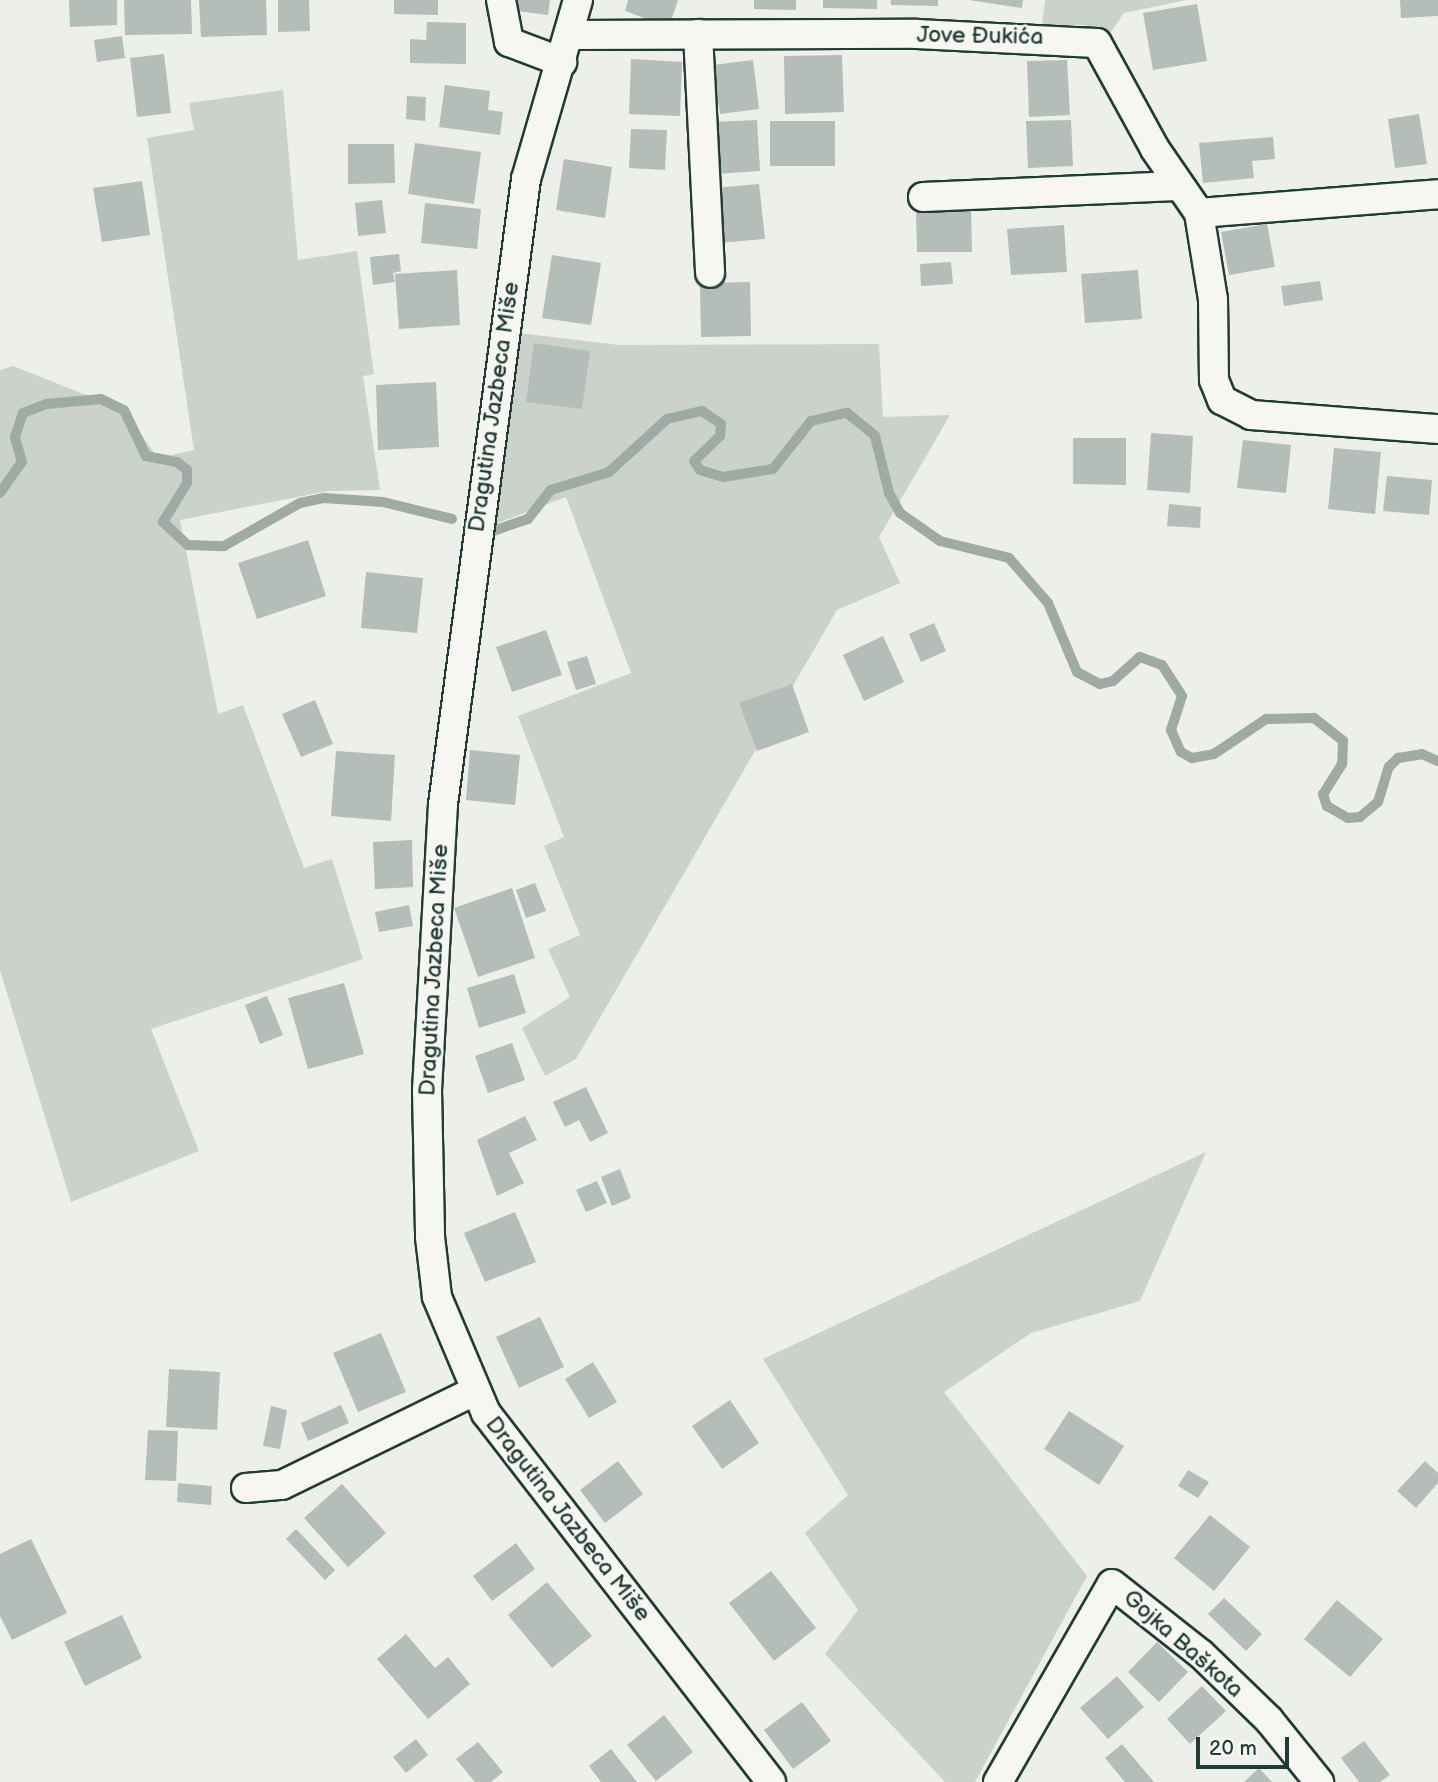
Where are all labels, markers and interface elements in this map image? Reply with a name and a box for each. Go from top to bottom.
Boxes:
street label: Jove Đukića [916,21,1044,51]
street label: Dragutina Jazbeca Miše [463,280,525,534]
street label: Dragutina Jazbeca Miše [414,843,454,1097]
street label: Dragutina Jazbeca Miše [479,1411,657,1627]
street label: Gojka Baškota [1117,1584,1249,1704]
scale bar [1200,1722,1293,1766]
text: 20 m [1209,1736,1257,1761]

